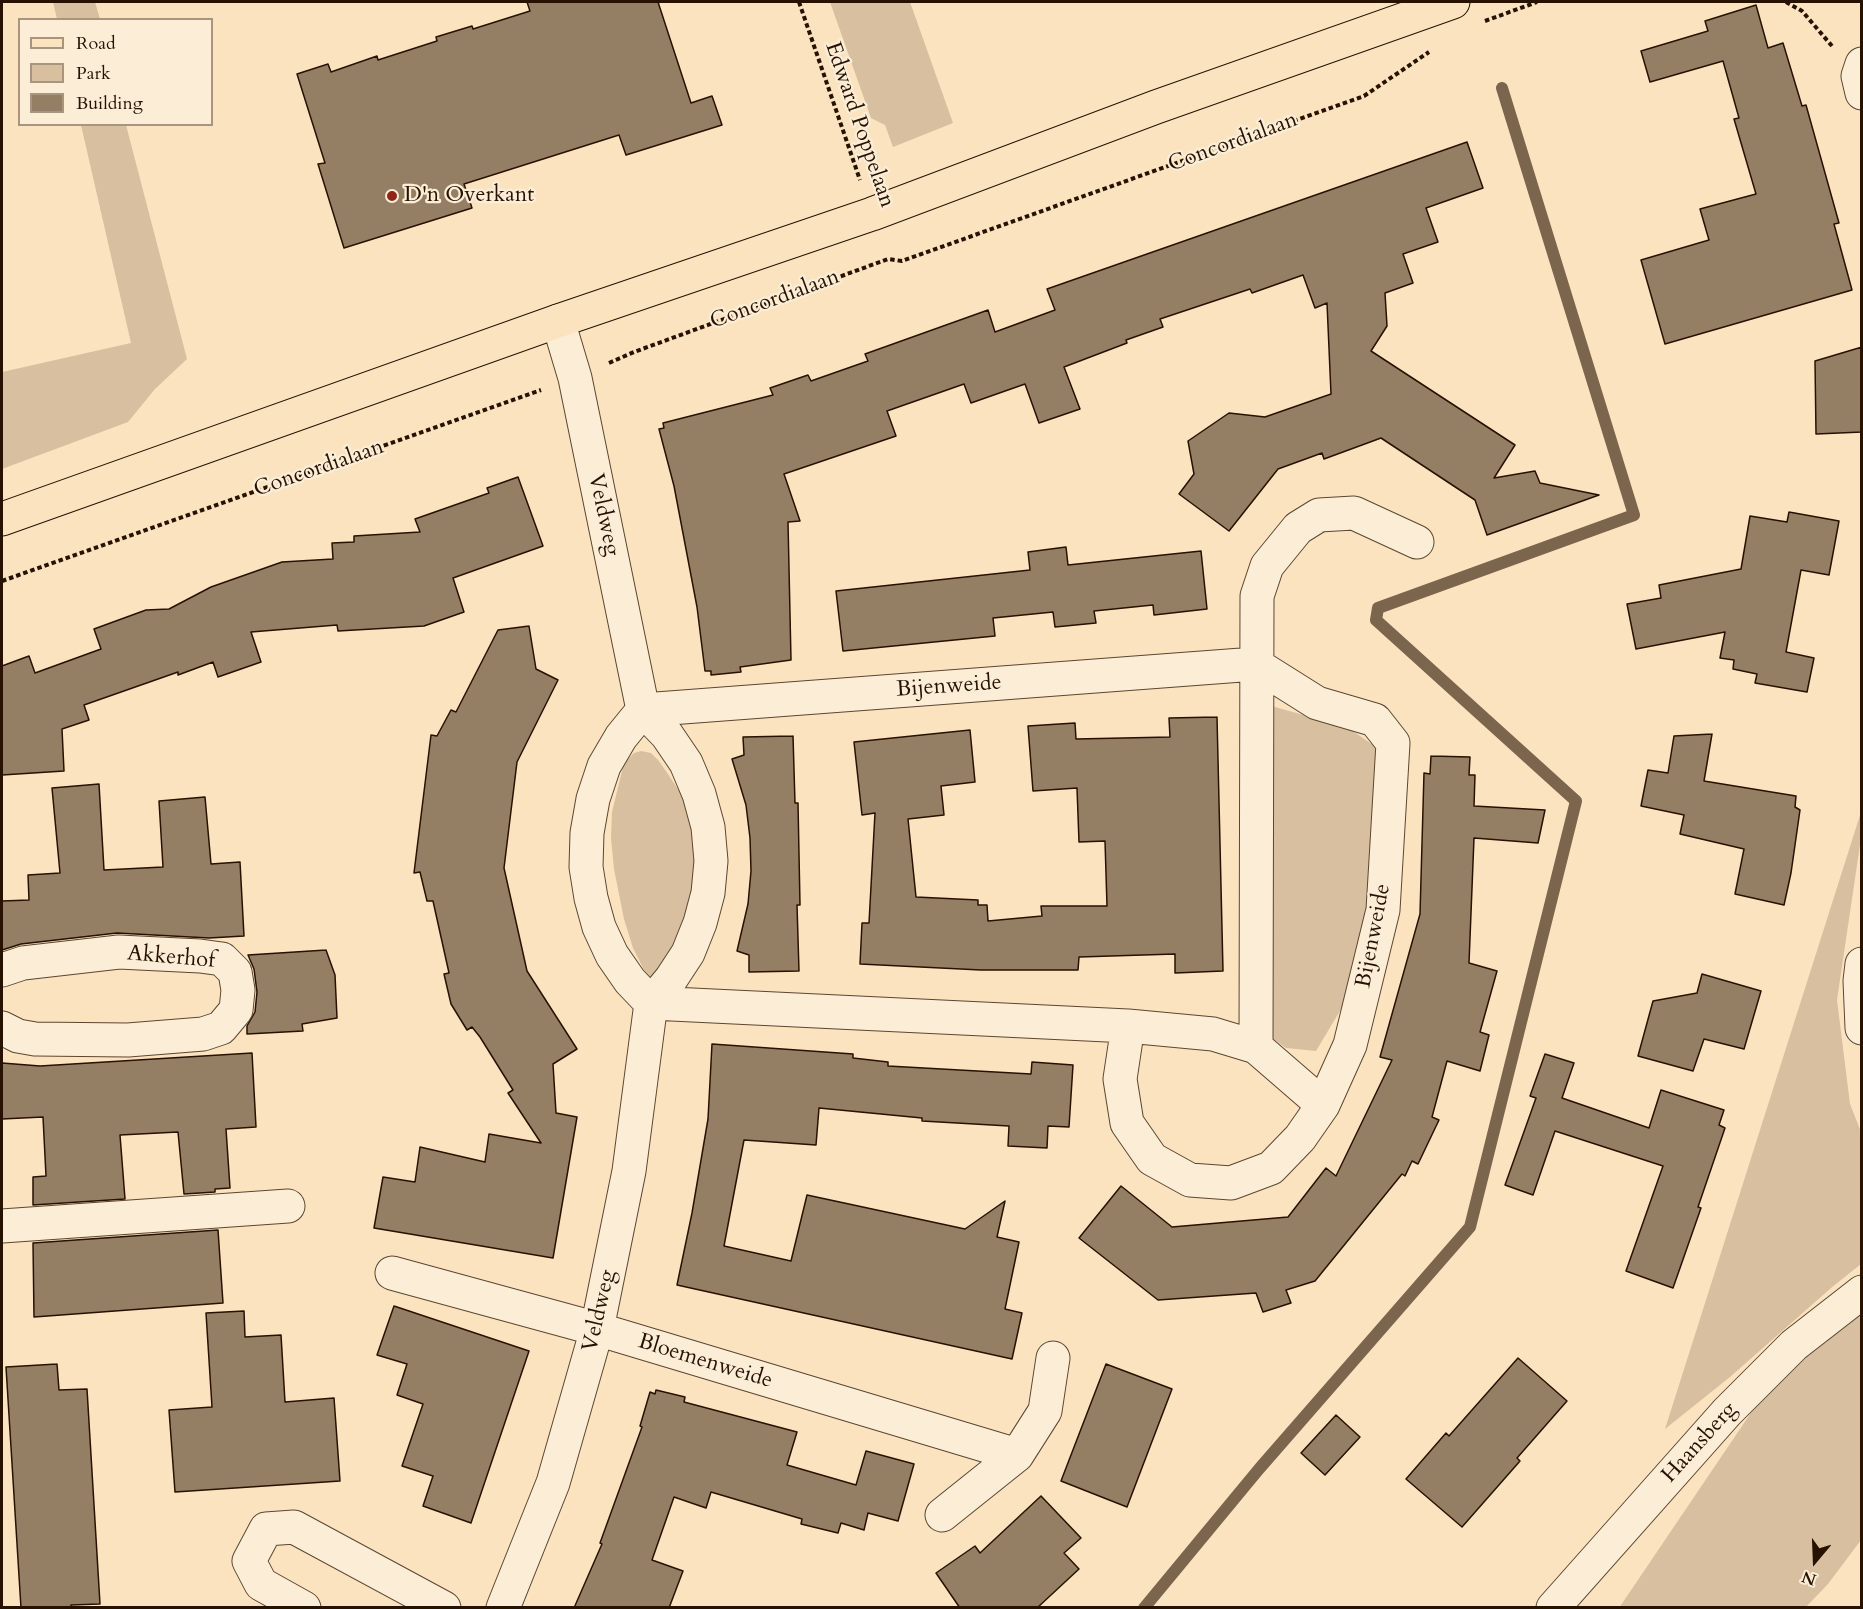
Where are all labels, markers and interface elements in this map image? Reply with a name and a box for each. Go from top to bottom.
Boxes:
legend [18,18,213,126]
text: Road [76,31,116,56]
street label: Edward Poppelaan [818,39,900,211]
text: Park [76,61,111,86]
text: Building [76,91,143,116]
street label: Concordialaan [1165,107,1301,179]
place label: D'n Overkant [404,183,534,209]
marker: D'n Overkant [385,189,399,203]
street label: Concordialaan [707,264,843,336]
street label: Concordialaan [251,434,387,504]
street label: Veldweg [581,471,625,559]
street label: Bijenweide [896,670,1002,704]
street label: Bijenweide [1351,882,1397,990]
street label: Akkerhof [126,941,216,975]
street label: Veldweg [578,1267,622,1355]
street label: Bloemenweide [635,1329,775,1395]
street label: Haansberg [1657,1397,1743,1489]
north arrow [1785,1531,1845,1591]
text: N [1799,1565,1819,1591]

